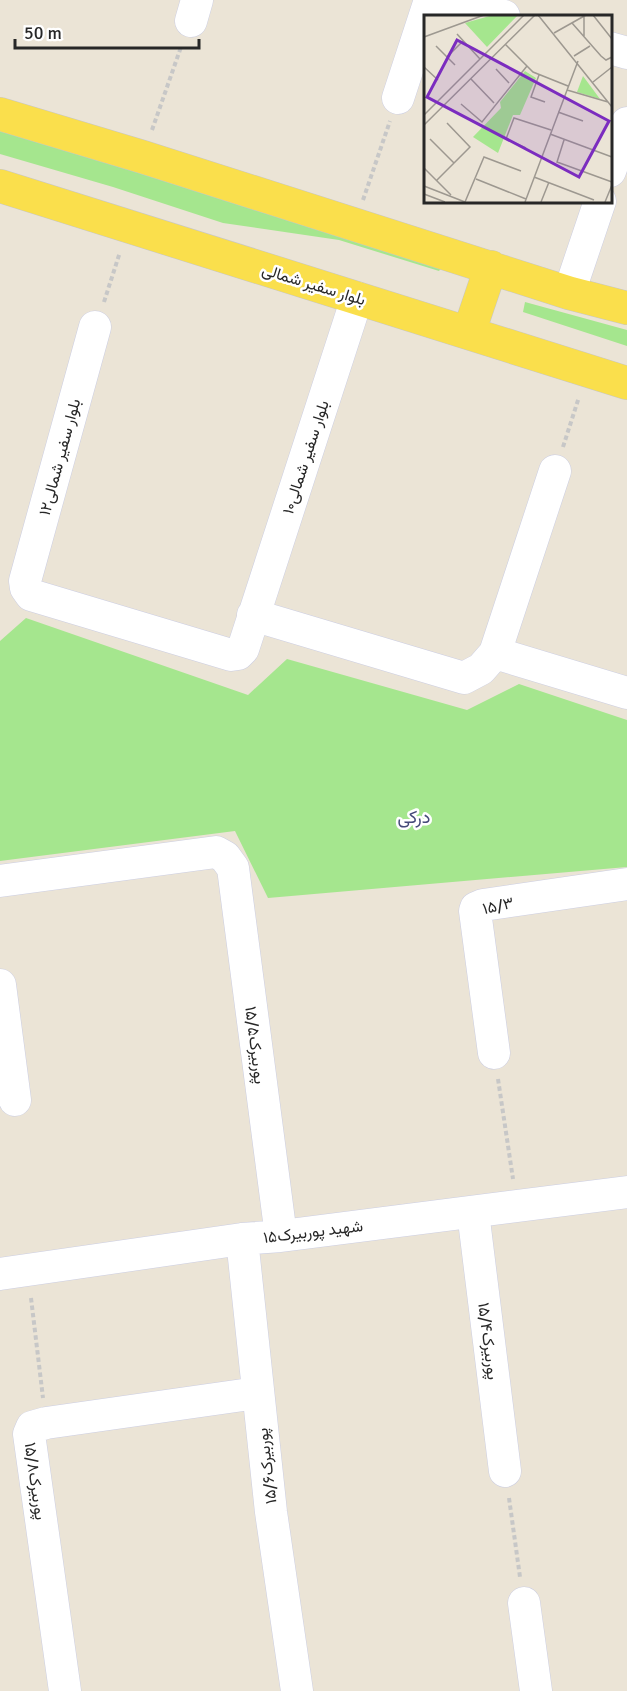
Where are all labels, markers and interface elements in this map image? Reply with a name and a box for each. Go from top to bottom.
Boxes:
scale bar [15,12,200,50]
inset map [424,15,612,202]
text: 50 m [24,22,62,44]
street label: بلوار سفیر شمالی [260,260,368,310]
street label: بلوار سفیر شمالی۱۲ [35,397,85,518]
street label: بلوار سفیر شمالی۱۰ [278,398,334,517]
district label: درکی [398,806,430,828]
street label: ۱۵/۳ [481,893,516,919]
street label: پوربیرک۱۵/۵ [239,1005,270,1085]
street label: شهید پوربیرک۱۵ [262,1216,364,1249]
street label: پوربیرک۱۵/۴ [472,1301,503,1381]
street label: پوربیرک۱۵/۶ [252,1426,283,1505]
street label: پوربیرک۱۵/۸ [19,1441,50,1521]

